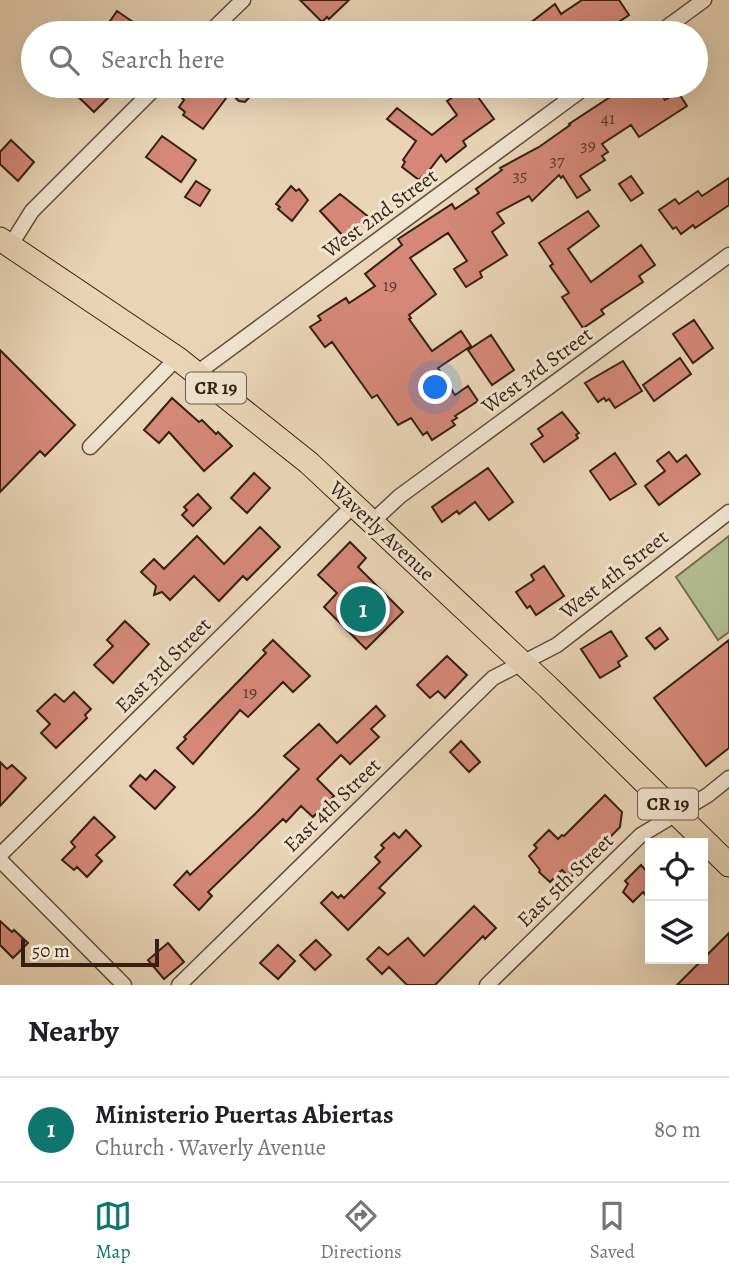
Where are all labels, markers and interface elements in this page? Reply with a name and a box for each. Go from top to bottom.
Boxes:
search box [21,21,708,98]
icon: search [45,41,83,79]
text: Search here [101,42,225,77]
house number: 41 [601,106,615,130]
house number: 39 [580,133,596,157]
house number: 37 [549,148,565,172]
street label: West 2nd Street [316,162,443,265]
house number: 35 [512,163,528,187]
house number: 19 [383,273,397,297]
street label: West 3rd Street [475,320,598,420]
your location [418,370,452,404]
road number: CR 19 [186,372,246,404]
street label: Waverly Avenue [322,474,441,587]
street label: West 4th Street [553,523,674,626]
pin: 1 [340,583,386,635]
street label: East 3rd Street [109,611,217,719]
house number: 19 [243,680,257,704]
street label: East 4th Street [277,752,387,858]
road number: CR 19 [638,789,698,820]
street label: East 5th Street [511,827,619,933]
map controls [645,838,708,964]
button: locate [645,838,708,901]
button: layers [645,901,708,964]
scale bar [21,936,159,968]
text: 50 m [32,938,70,964]
text: Nearby [28,1011,119,1051]
text: Ministerio Puertas Abiertas [95,1097,394,1132]
text: 1 [47,1114,55,1145]
text: 80 m [654,1114,701,1145]
text: Church · Waverly Avenue [95,1132,326,1163]
tab: Map [94,1197,132,1265]
tab: Directions [320,1197,402,1265]
tab: Saved [590,1197,635,1265]

